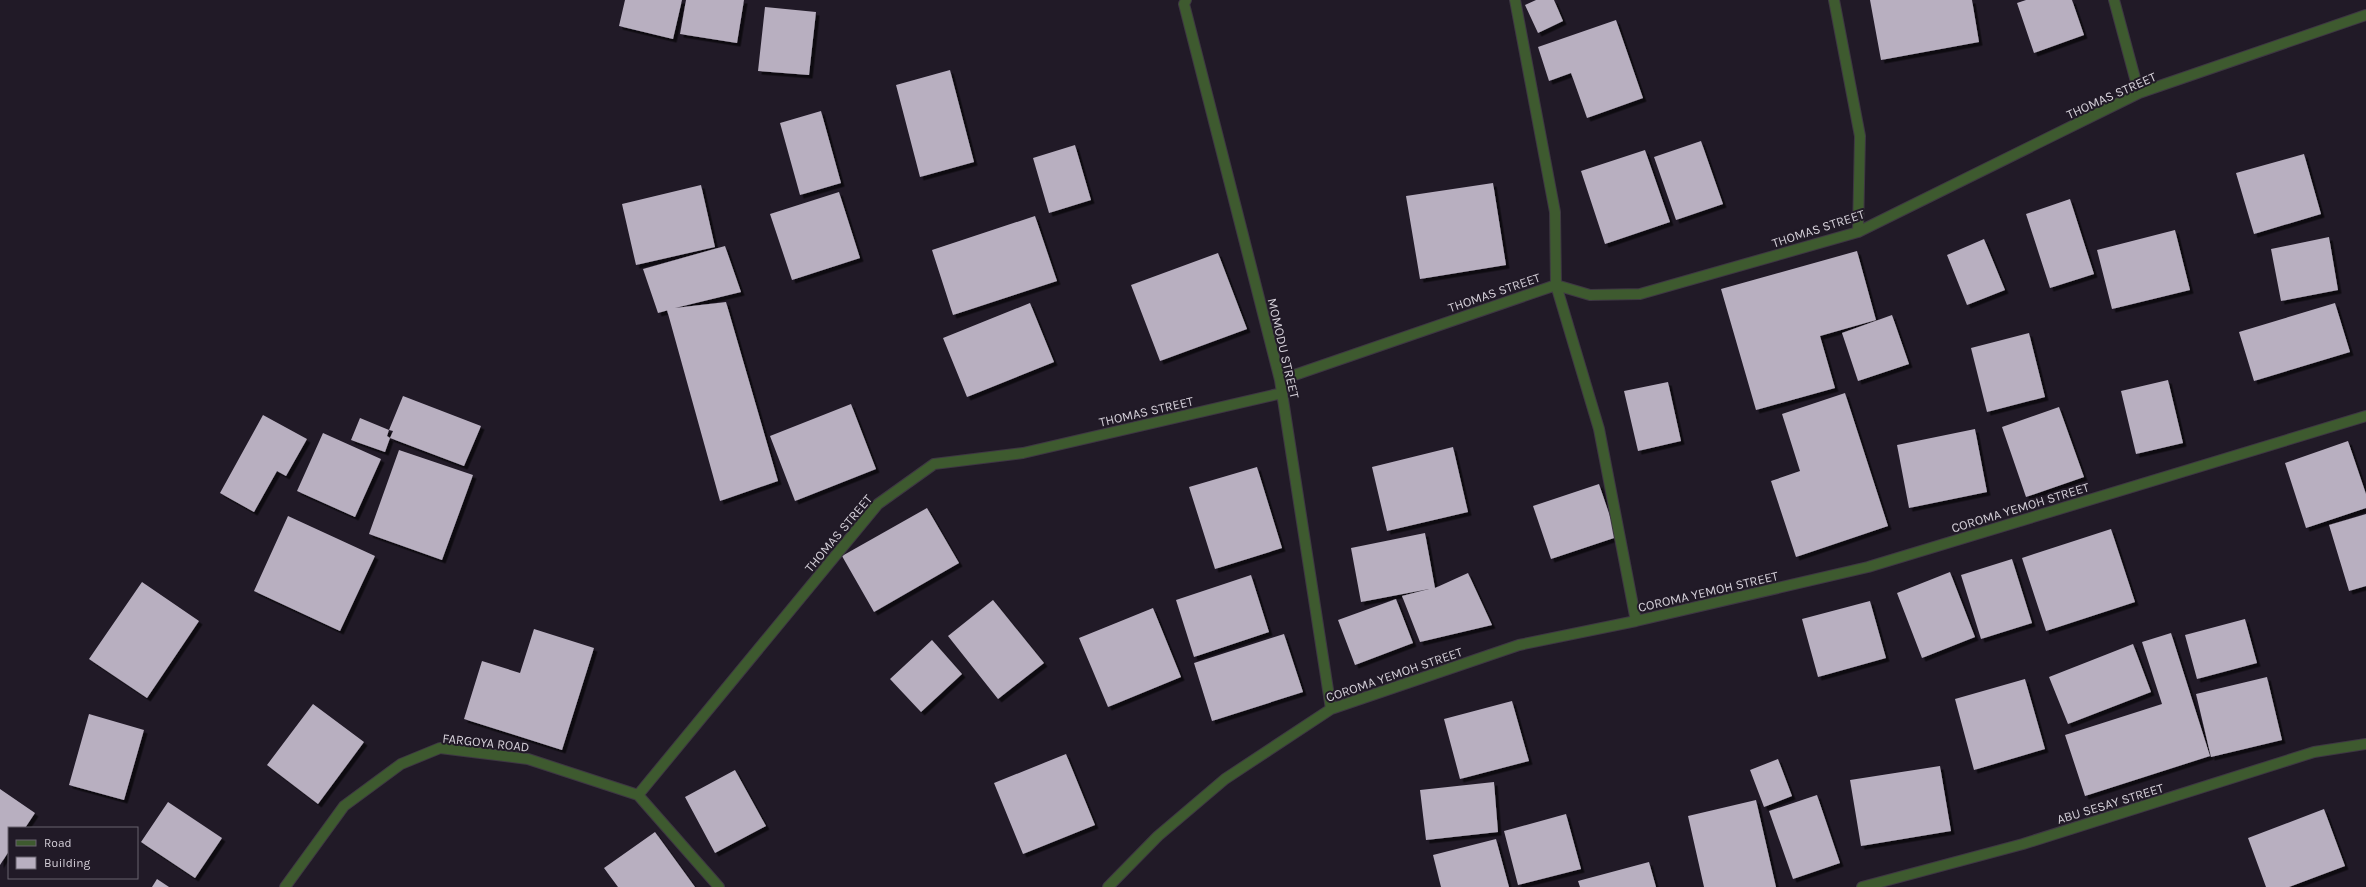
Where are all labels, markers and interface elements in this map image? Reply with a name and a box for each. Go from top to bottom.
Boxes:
street label: THOMAS STREET [2064,69,2159,122]
street label: THOMAS STREET [1770,206,1867,251]
street label: THOMAS STREET [1446,270,1543,315]
street label: MOMODU STREET [1265,297,1302,400]
street label: THOMAS STREET [1097,393,1195,430]
street label: COROMA YEMOH STREET [1949,479,2091,536]
street label: THOMAS STREET [802,491,875,575]
street label: COROMA YEMOH STREET [1637,568,1780,615]
street label: COROMA YEMOH STREET [1324,644,1465,705]
street label: FARGOYA ROAD [442,730,530,755]
street label: ABU SESAY STREET [2055,780,2166,827]
legend [8,827,138,879]
text: Road [44,836,72,850]
text: Building [44,856,91,870]

